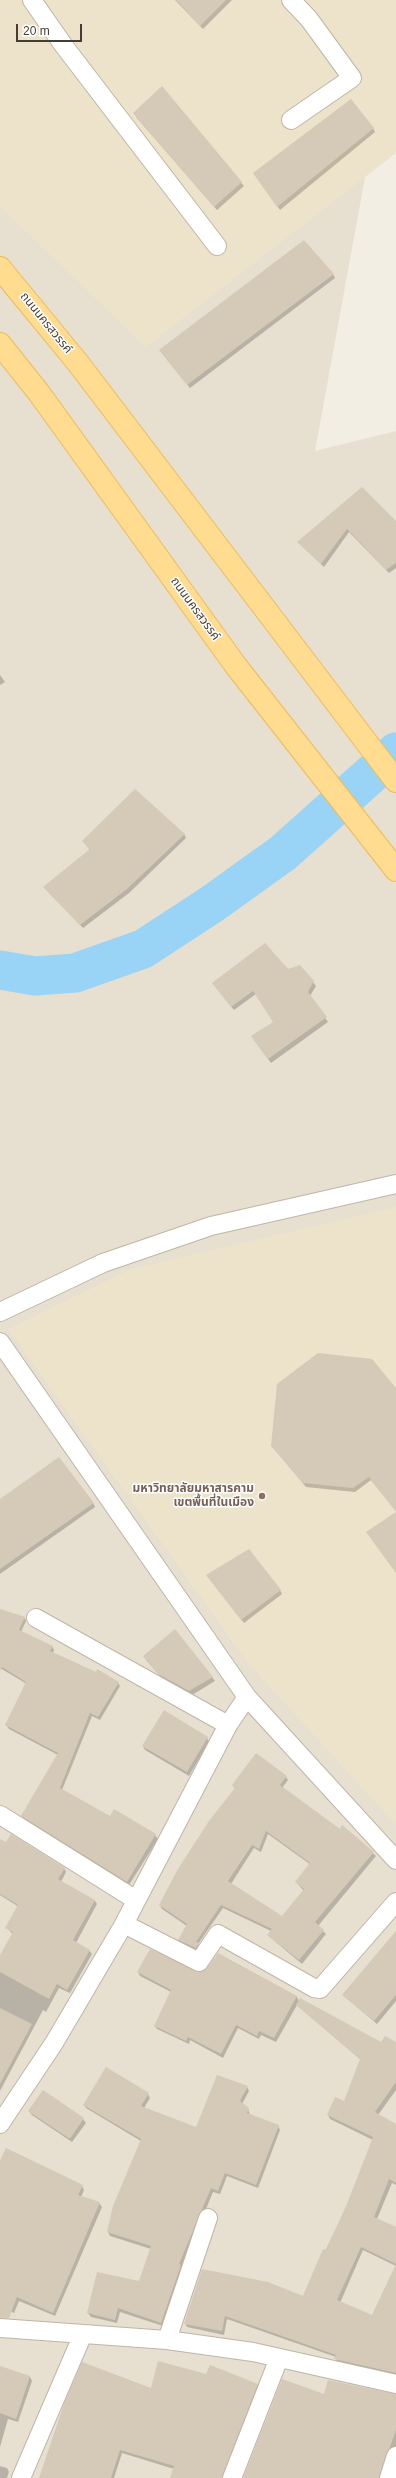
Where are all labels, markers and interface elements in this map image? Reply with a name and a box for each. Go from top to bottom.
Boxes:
scale bar [18,16,84,42]
text: 20 m [23,24,50,38]
street label: ถนนนครสวรรค์ [17,290,75,356]
street label: ถนนนครสวรรค์ [167,575,223,643]
place label: มหาวิทยาลัยมหาสารคาม เขตพื้นที่ในเมือง [133,1482,254,1510]
marker: มหาวิทยาลัยมหาสารคาม เขตพื้นที่ในเมือง [257,1491,267,1501]

